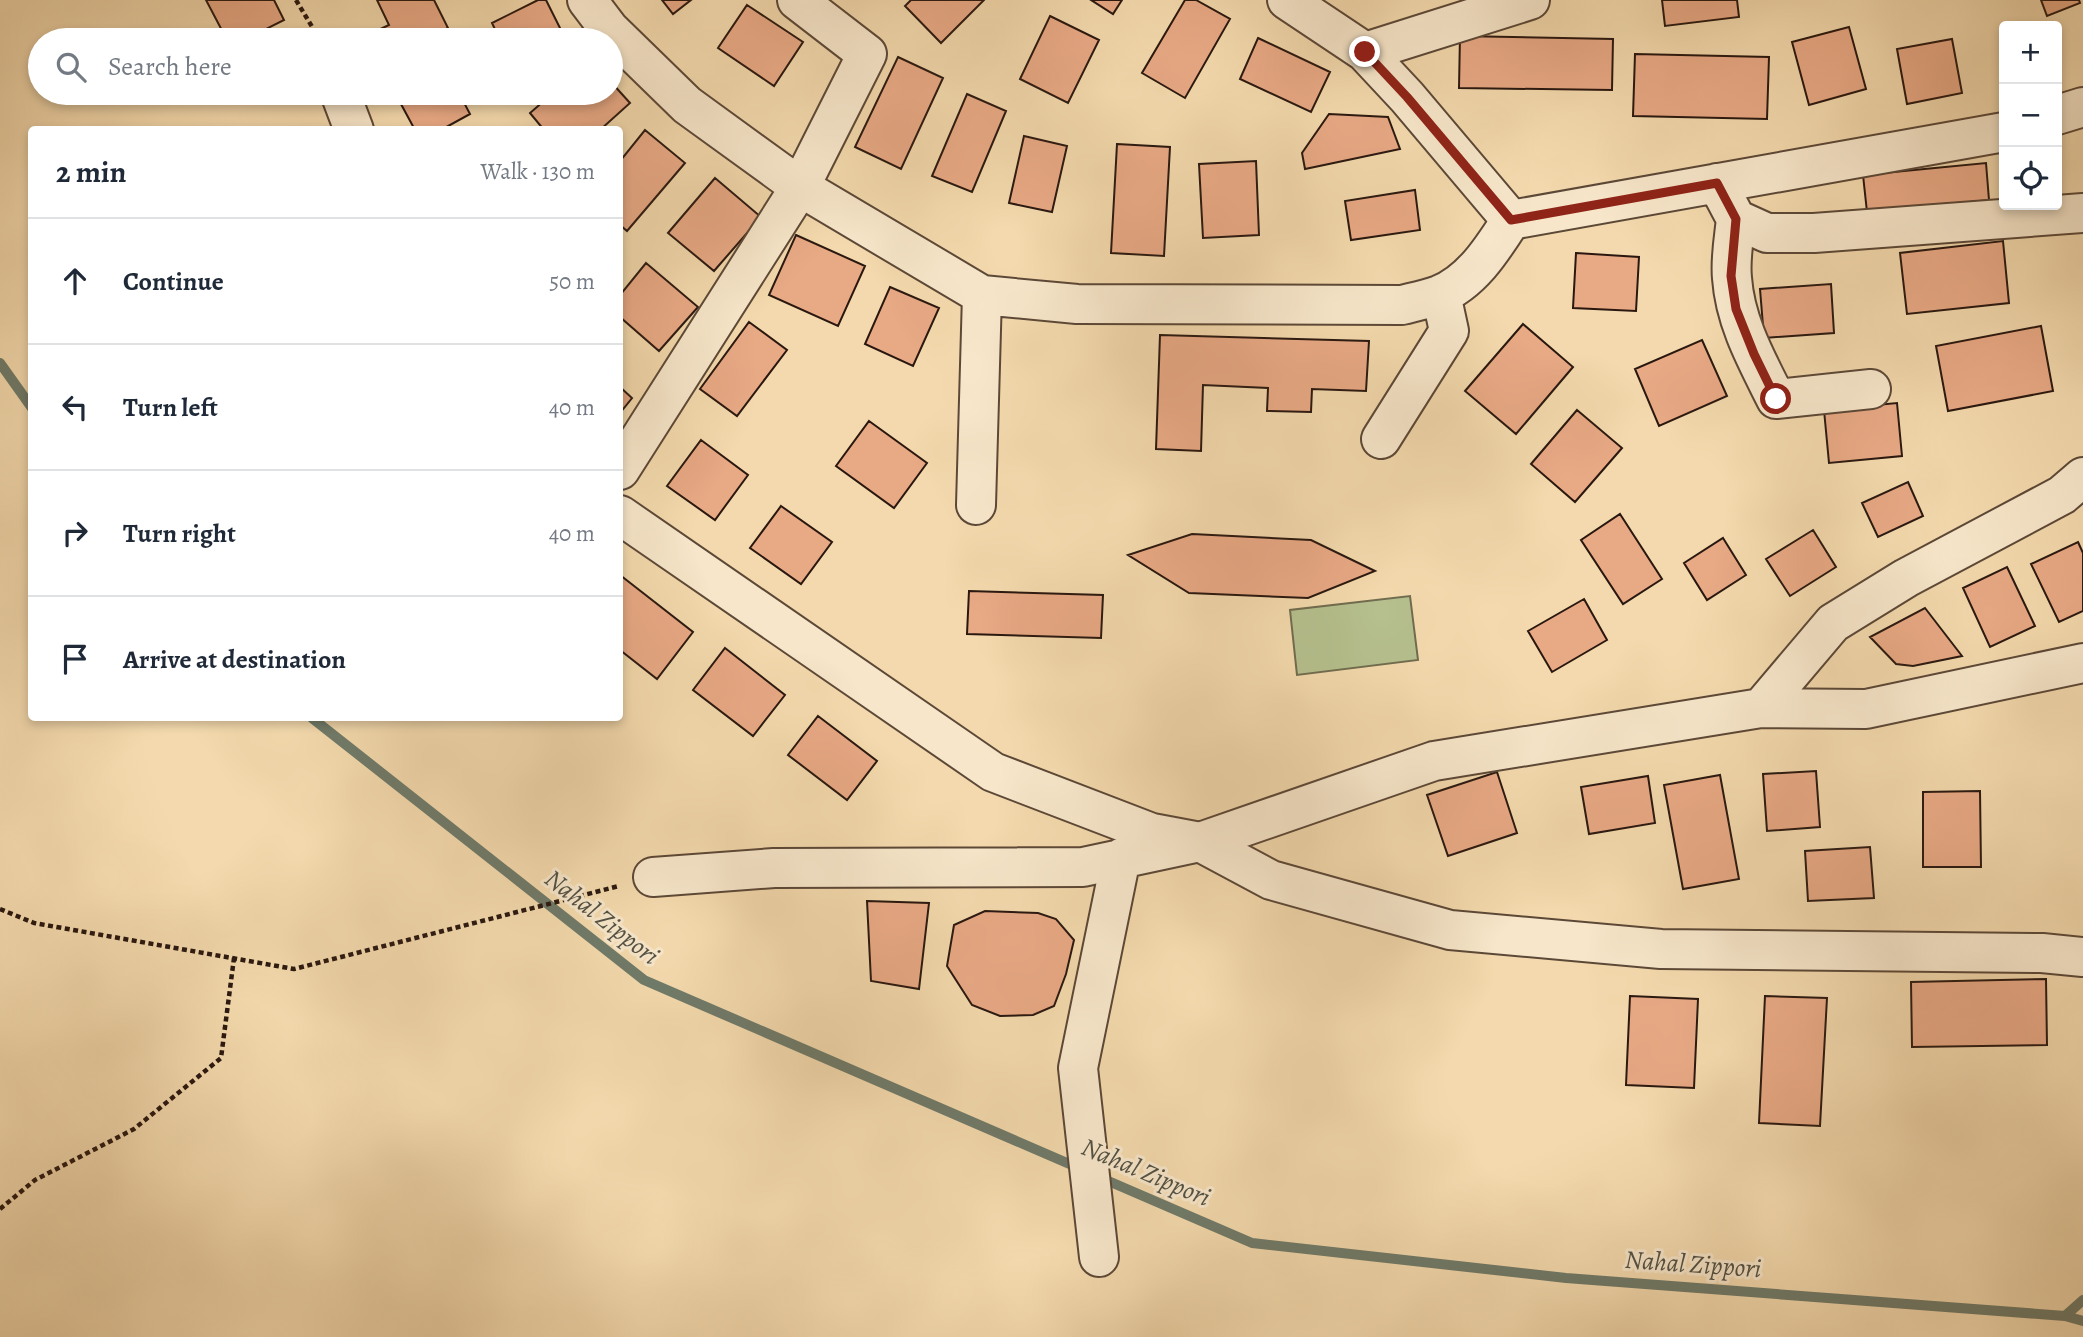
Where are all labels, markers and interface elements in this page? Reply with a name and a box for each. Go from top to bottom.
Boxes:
map controls [1999,21,2062,210]
button: + [1999,21,2062,84]
search box [28,28,623,105]
route end [1349,36,1380,67]
icon: search [52,48,90,86]
text: Search here [108,49,232,84]
button: − [1999,84,2062,147]
button: locate [1999,147,2062,210]
text: 2 min [56,152,126,192]
text: Walk · 130 m [481,156,595,187]
icon: ahead [56,262,94,300]
text: Continue [123,264,224,299]
text: 50 m [549,266,595,297]
route start [1760,383,1791,414]
icon: left [56,388,94,426]
text: Turn left [123,390,218,425]
text: 40 m [549,392,595,423]
icon: right [56,514,94,552]
text: Turn right [123,516,236,551]
text: 40 m [549,518,595,549]
icon: arrive [56,640,94,678]
text: Arrive at destination [123,642,346,677]
water label: Nahal Zippori [537,861,667,973]
water label: Nahal Zippori [1076,1129,1216,1215]
water label: Nahal Zippori [1624,1242,1762,1286]

